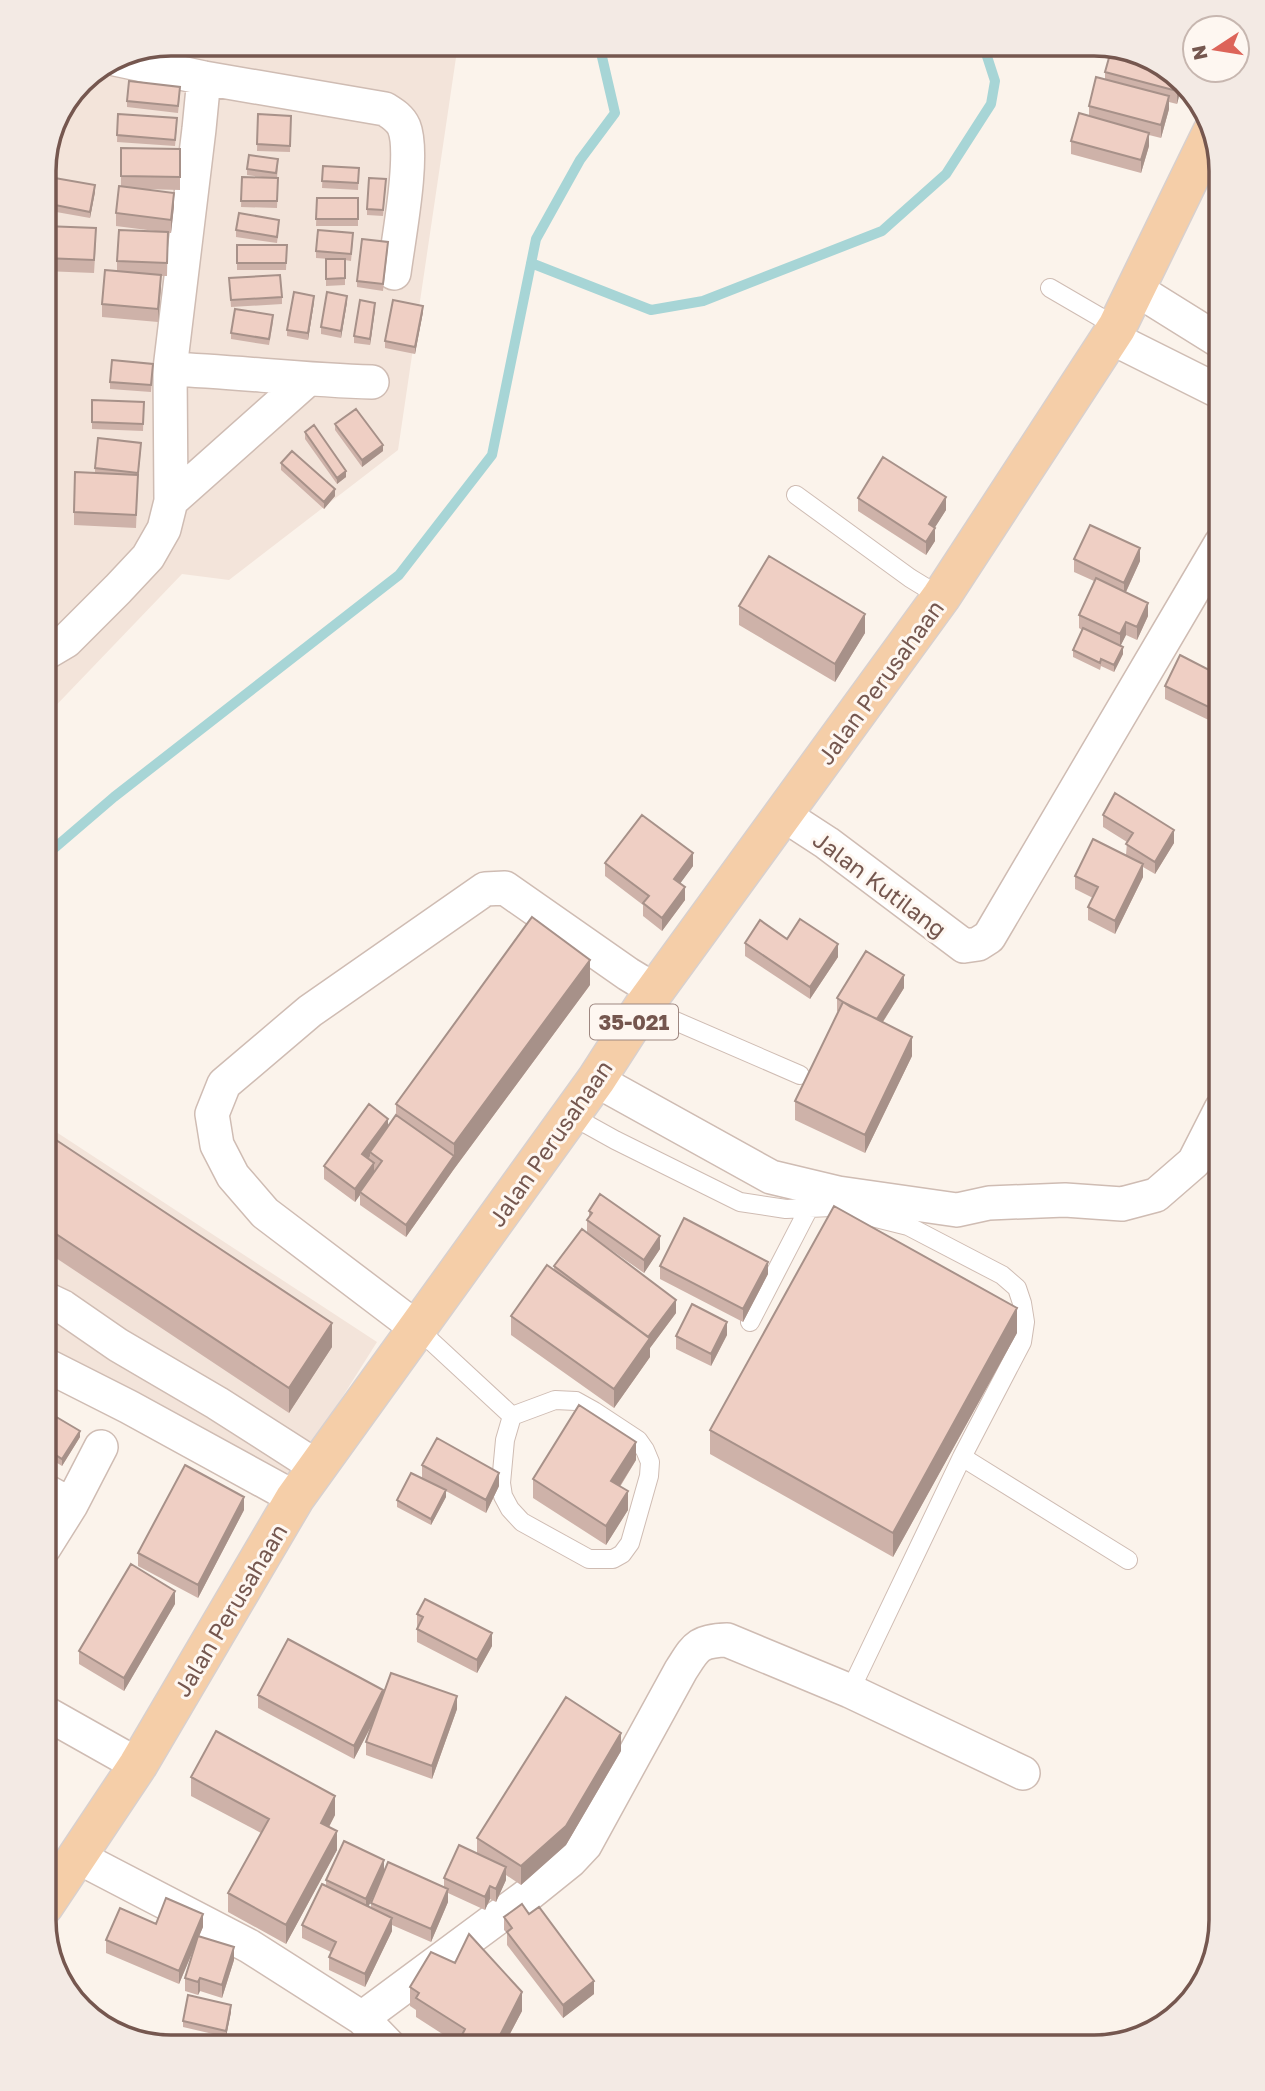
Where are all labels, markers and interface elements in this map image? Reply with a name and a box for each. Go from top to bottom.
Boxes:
north arrow [1181,14,1251,84]
text: N [1186,43,1212,62]
street label: Jalan Perusahaan [811,594,949,770]
street label: Jalan Kutilang [808,825,952,943]
road number: 35-021 [590,1004,678,1040]
street label: Jalan Perusahaan [482,1054,618,1232]
street label: Jalan Perusahaan [167,1519,293,1701]

